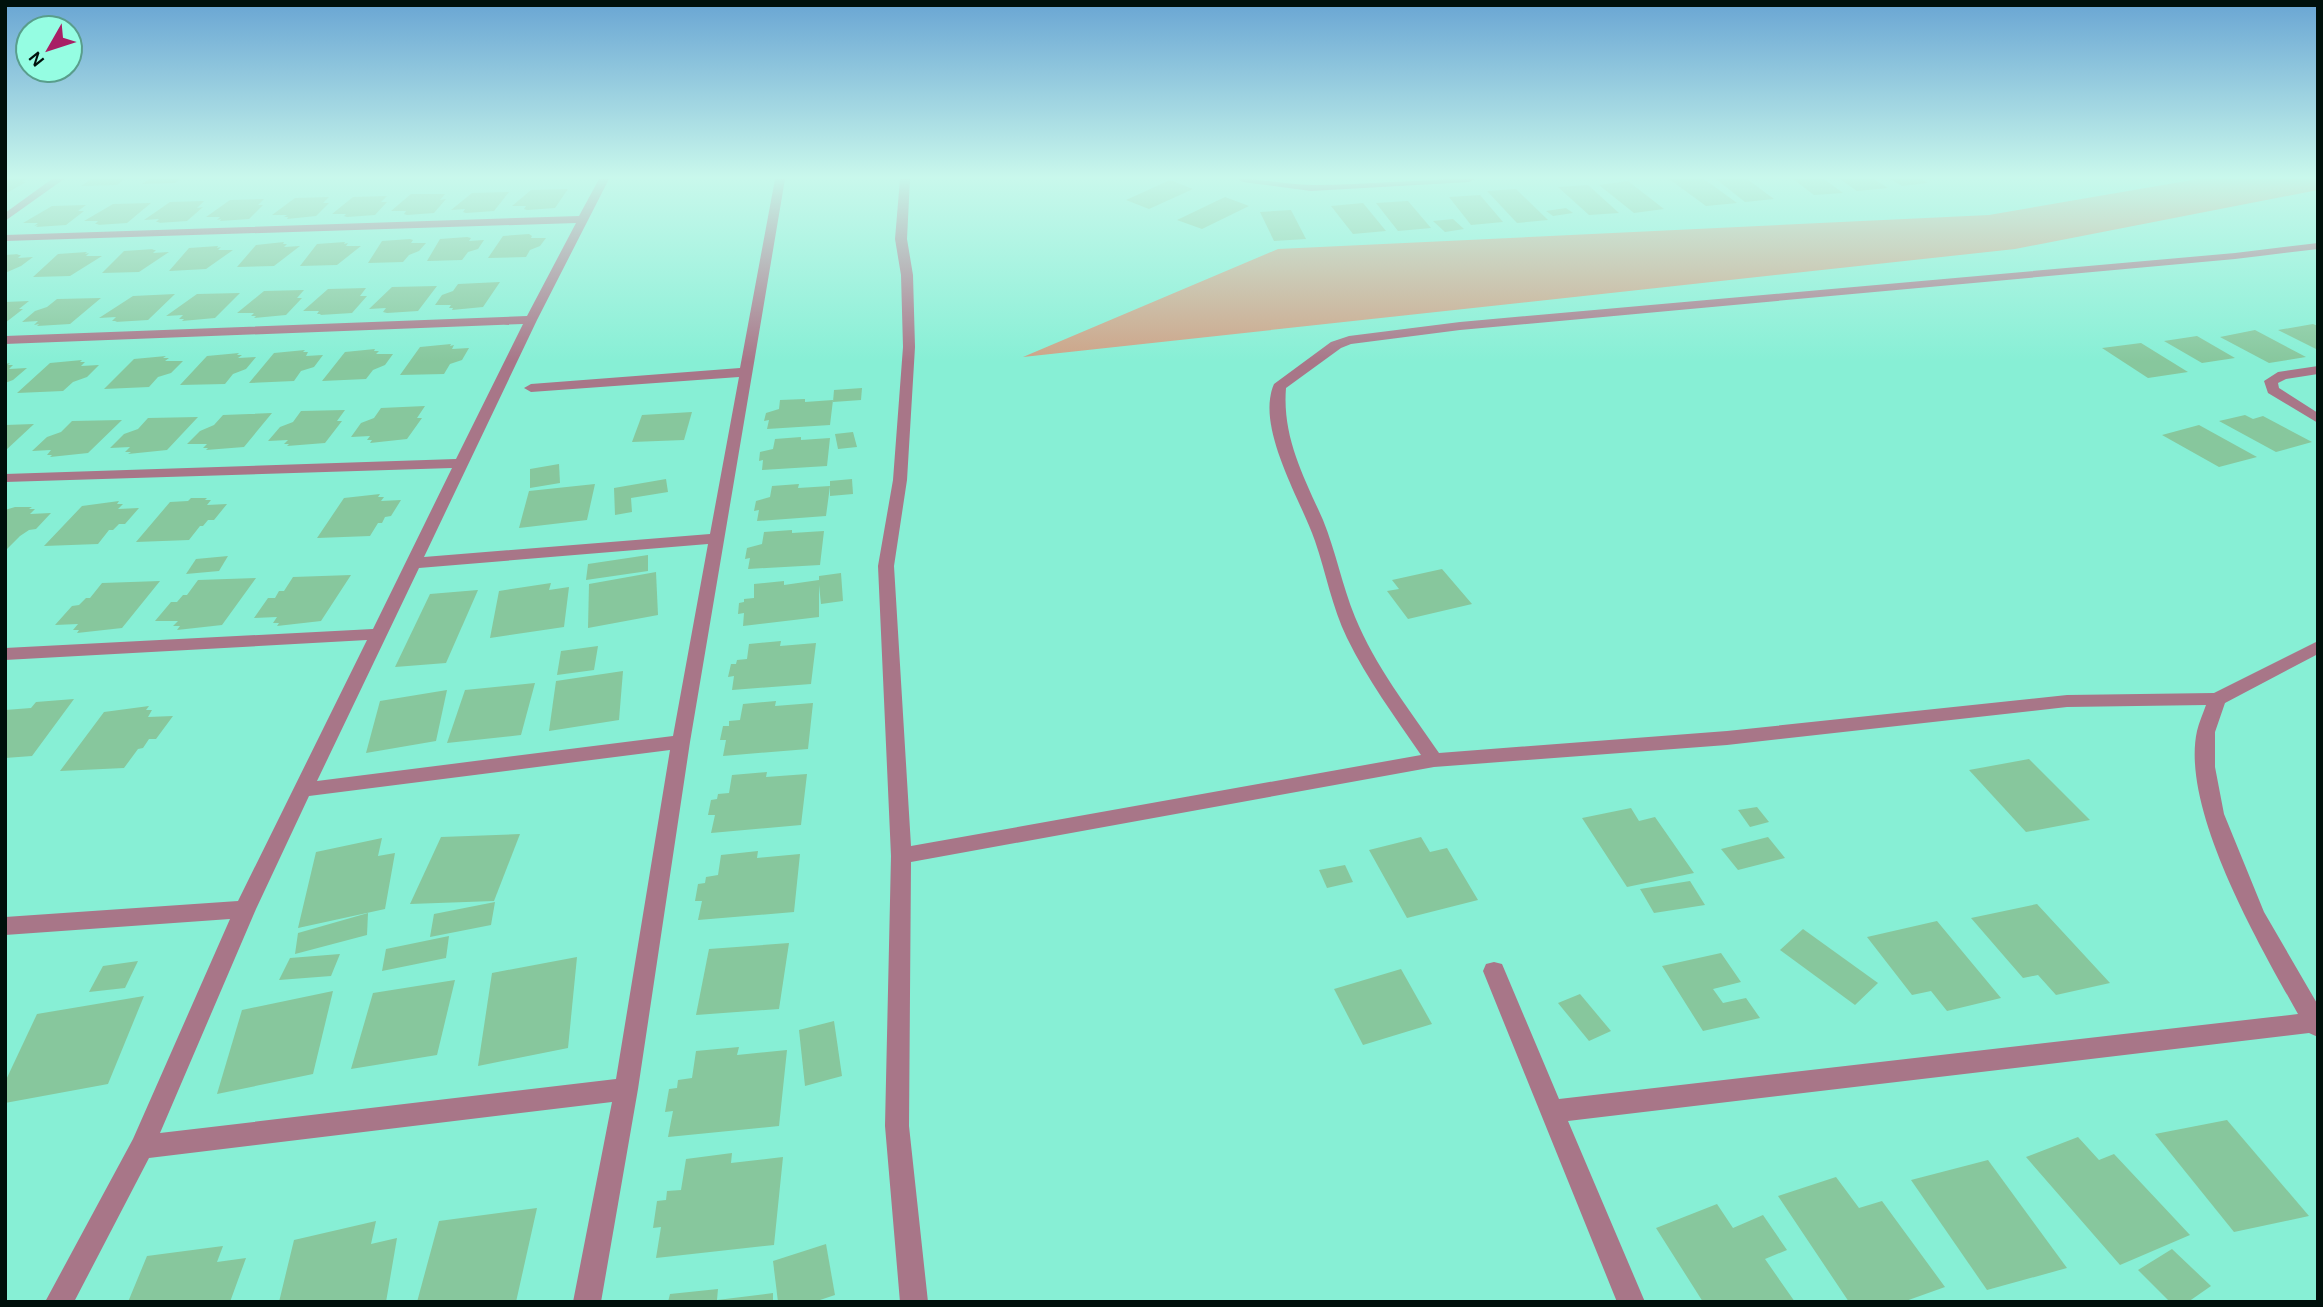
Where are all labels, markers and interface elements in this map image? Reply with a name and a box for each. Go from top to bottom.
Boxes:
north arrow [14,14,84,84]
text: N [24,47,49,71]

